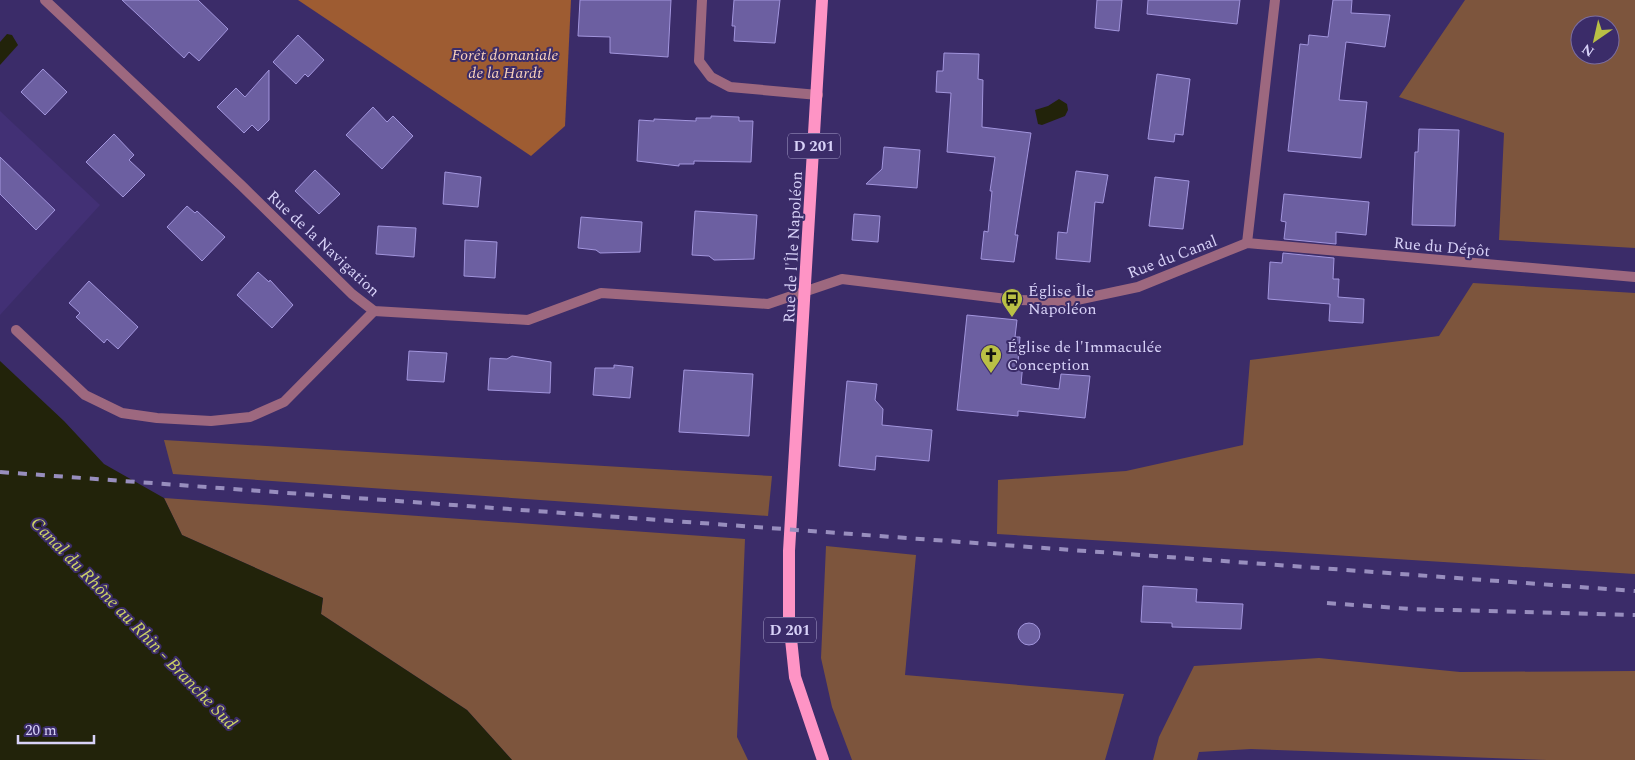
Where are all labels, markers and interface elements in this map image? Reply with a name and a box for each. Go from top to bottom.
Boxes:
north arrow [1570,15,1620,65]
text: N [1577,38,1599,62]
park label: Forêt domaniale de la Hardt [452,43,558,85]
road number: D 201 [788,134,840,158]
street label: Rue de l'Île Napoléon [777,171,809,324]
street label: Rue de la Navigation [261,185,385,303]
street label: Rue du Canal [1124,229,1221,285]
street label: Rue du Dépôt [1393,231,1492,263]
place label: Église Île Napoléon [1028,279,1097,321]
bus stop icon: Église Île Napoléon [1000,287,1024,318]
place label: Église de l'Immaculée Conception [1007,335,1162,377]
church icon: Église de l'Immaculée Conception [979,343,1003,374]
water label: Canal du Rhône au Rhin - Branche Sud [24,511,243,736]
road number: D 201 [764,618,816,642]
scale bar [18,712,94,744]
text: 20 m [25,719,57,742]

